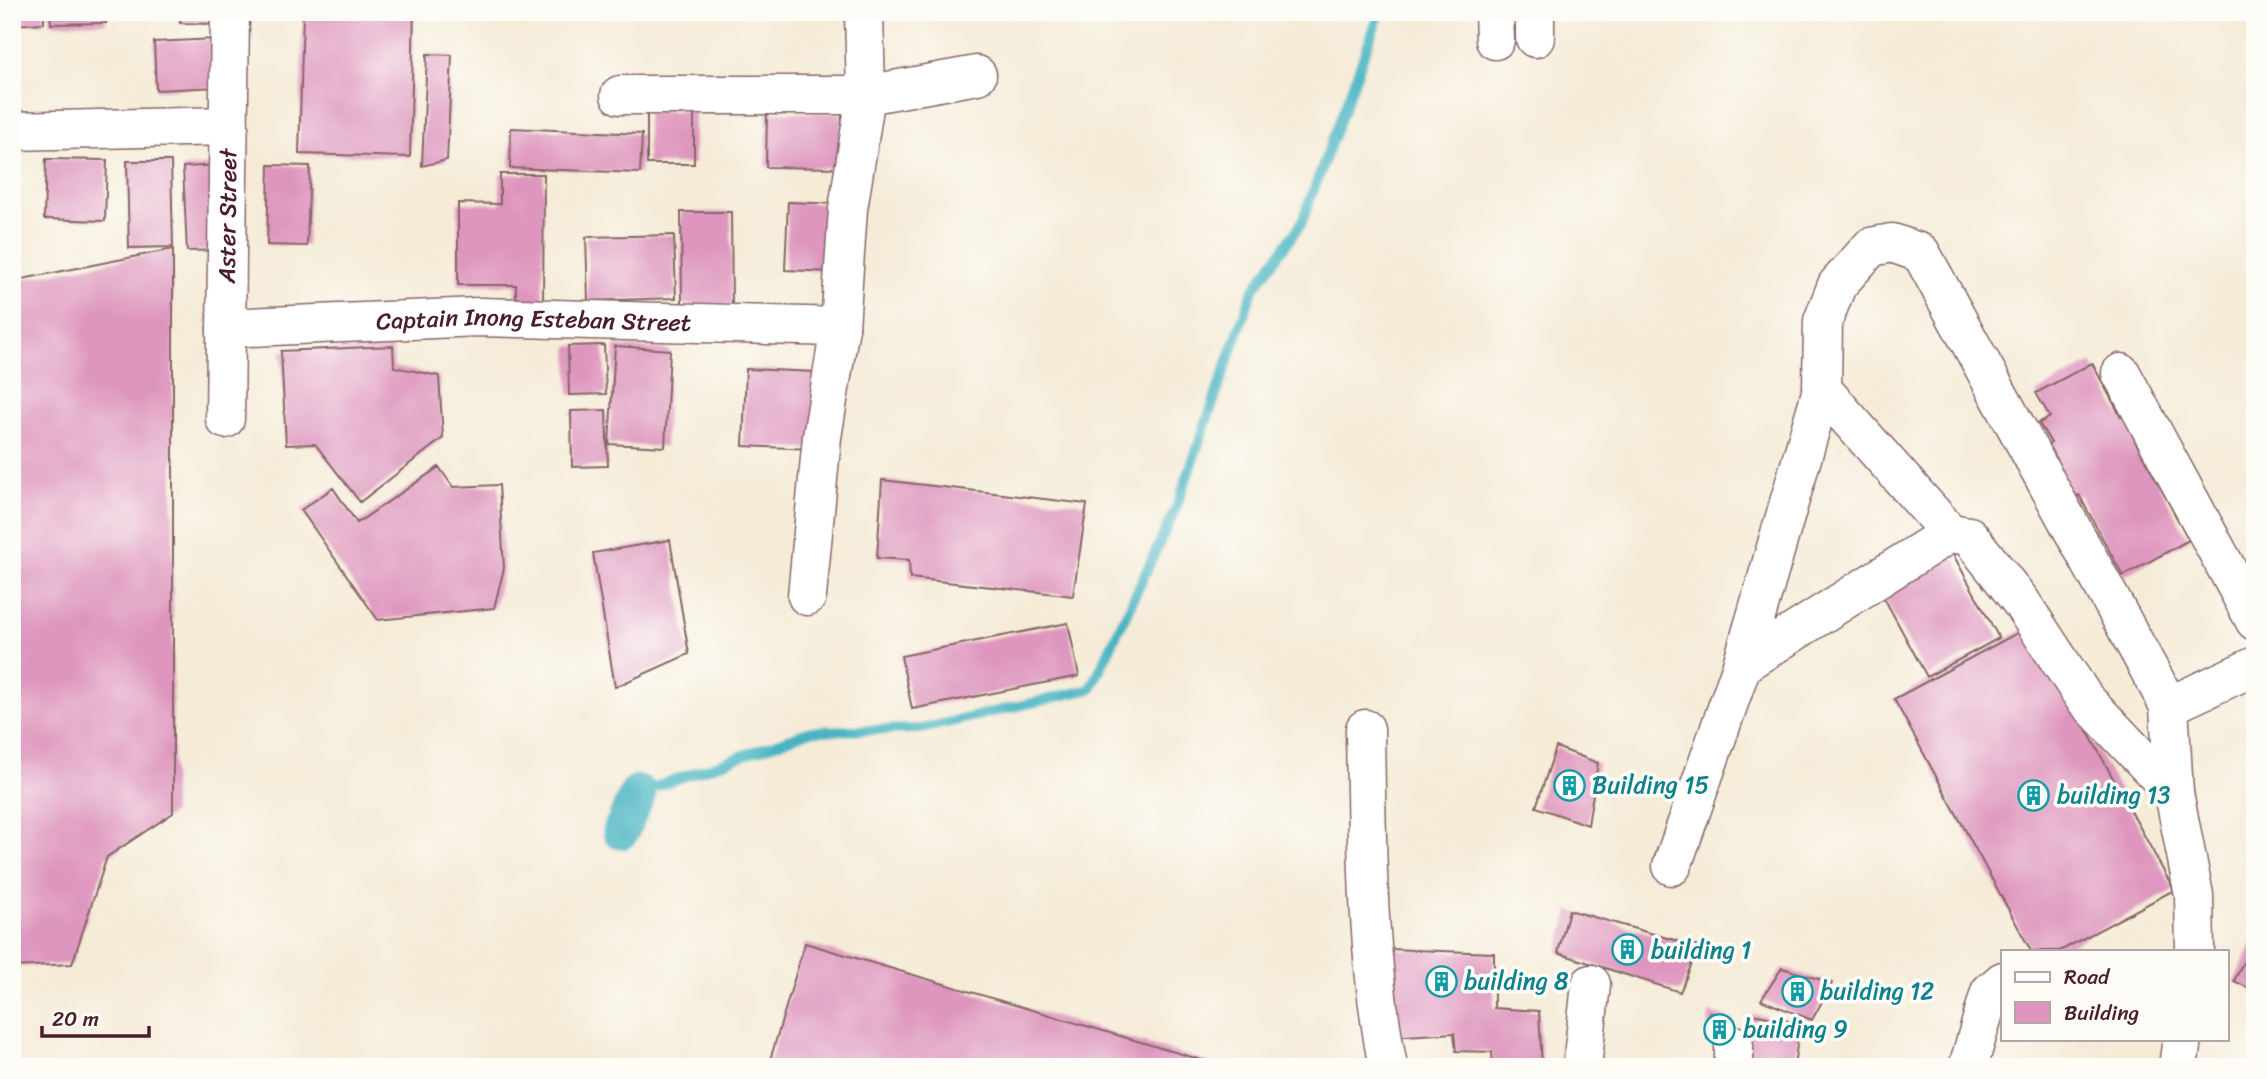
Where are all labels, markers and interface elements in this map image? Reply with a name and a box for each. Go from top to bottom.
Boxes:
street label: Aster Street [206,147,249,285]
street label: Captain Inong Esteban Street [375,296,692,344]
place label: Building 15 [1592,764,1709,806]
building icon: Building 15 [1552,768,1586,802]
place label: building 13 [2057,774,2171,816]
building icon: building 13 [2017,778,2051,812]
place label: building 1 [1651,929,1751,971]
building icon: building 1 [1611,933,1645,967]
legend [2001,950,2228,1040]
text: Road [2064,958,2111,996]
place label: building 8 [1464,960,1569,1002]
building icon: building 8 [1424,964,1458,998]
place label: building 12 [1820,970,1934,1012]
building icon: building 12 [1780,974,1814,1008]
text: Building [2064,994,2140,1032]
scale bar [42,995,149,1039]
text: 20 m [52,1000,99,1038]
place label: building 9 [1743,1008,1848,1050]
building icon: building 9 [1703,1012,1737,1046]

